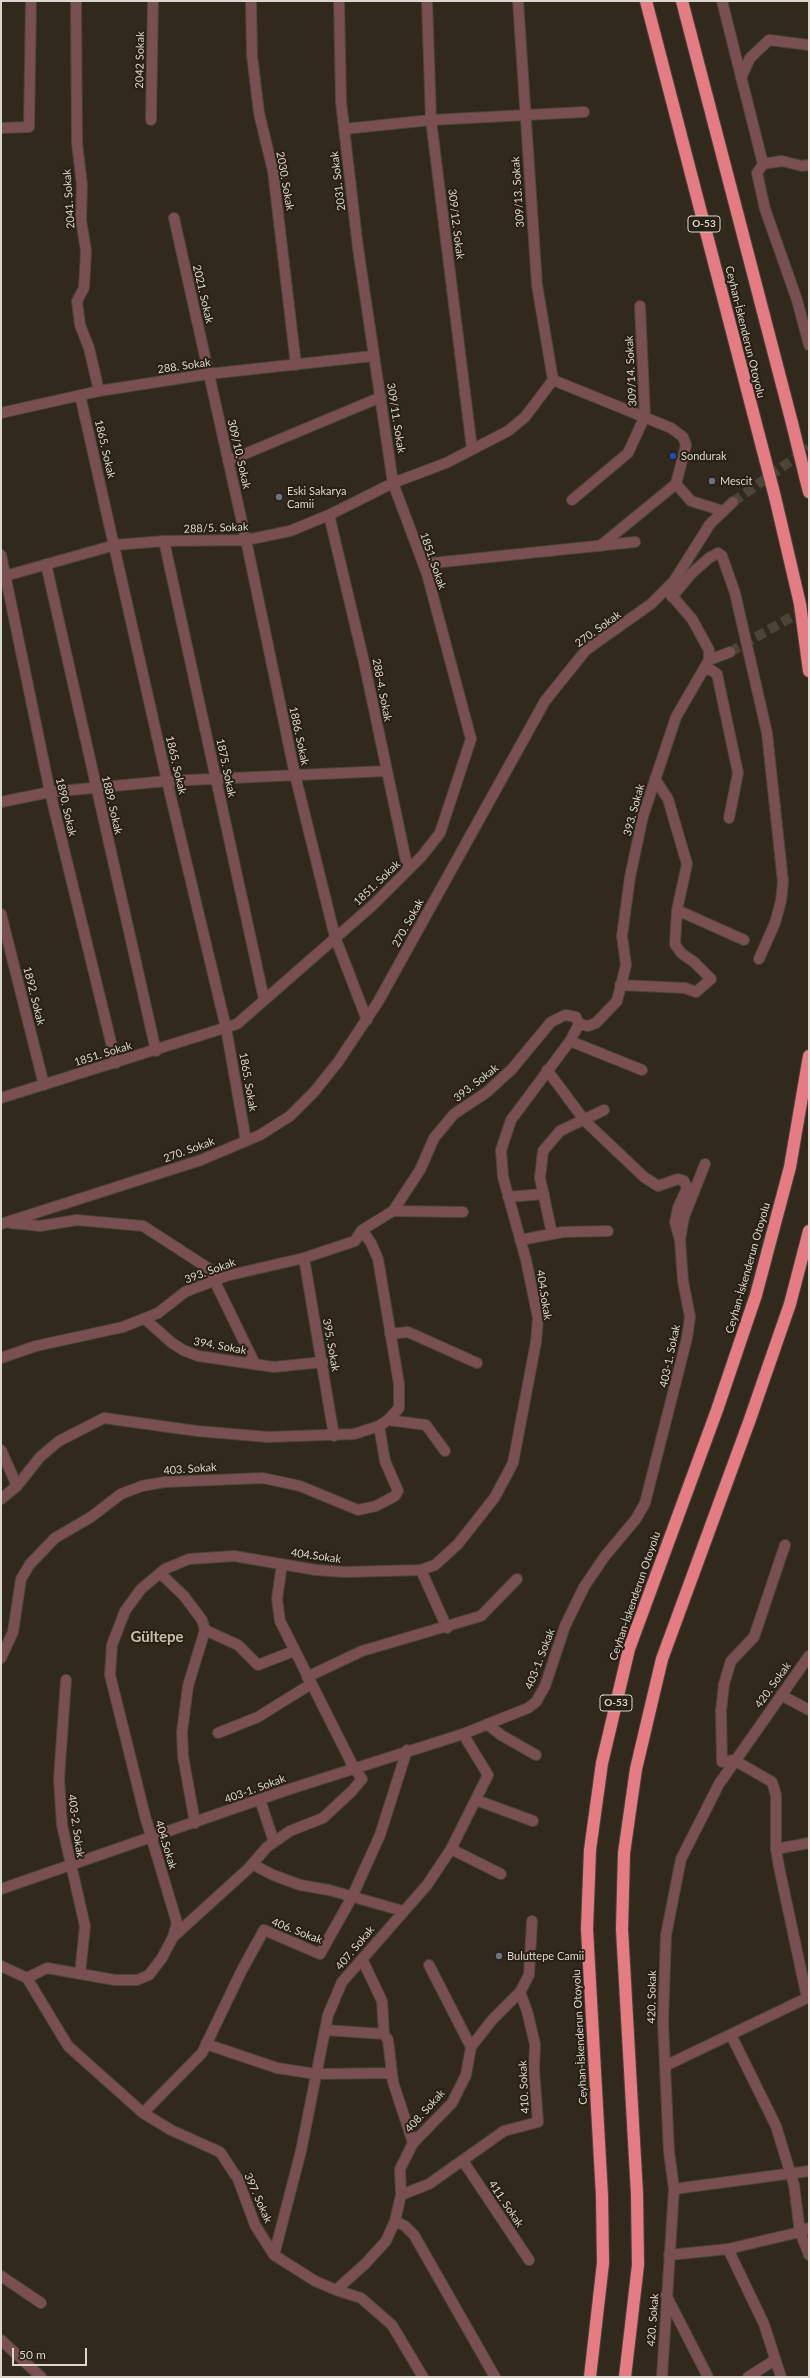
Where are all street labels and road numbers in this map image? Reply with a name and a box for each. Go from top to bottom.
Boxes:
street label: 2042 Sokak [133,31,147,89]
street label: 2030. Sokak [273,150,297,212]
street label: 2031. Sokak [328,151,348,211]
street label: 309/13. Sokak [509,156,527,228]
street label: 2041. Sokak [60,169,78,229]
street label: 309/12. Sokak [445,188,467,260]
road number: O-53 [688,216,720,232]
street label: 2021. Sokak [190,263,216,325]
street label: Ceyhan-İskenderun Otoyolu [722,265,768,399]
street label: 309/14. Sokak [623,335,639,407]
street label: 288. Sokak [157,356,211,376]
street label: 309/11. Sokak [384,382,408,454]
street label: 1865. Sokak [92,418,118,480]
street label: 309/10. Sokak [225,418,253,490]
street label: 288/5. Sokak [183,520,249,536]
street label: 1851. Sokak [417,531,449,591]
street label: 270. Sokak [573,608,623,650]
street label: 288-4. Sokak [369,657,395,723]
street label: 1886. Sokak [286,705,312,767]
street label: 1865. Sokak [163,734,189,796]
street label: 1875. Sokak [213,737,239,799]
street label: 1889. Sokak [99,774,125,836]
street label: 1890. Sokak [53,776,79,838]
street label: 393. Sokak [621,783,647,837]
street label: 1851. Sokak [351,858,403,908]
street label: 270. Sokak [389,896,427,950]
street label: 1892. Sokak [20,965,48,1027]
street label: 1851. Sokak [73,1039,133,1069]
street label: 1865. Sokak [236,1051,260,1113]
street label: 393. Sokak [451,1061,501,1105]
street label: 270. Sokak [162,1135,216,1165]
street label: Ceyhan-İskenderun Otoyolu [723,1201,773,1335]
street label: 393. Sokak [183,1256,237,1286]
street label: 404.Sokak [534,1269,554,1321]
street label: 395. Sokak [320,1318,342,1372]
street label: 403-1. Sokak [657,1323,683,1389]
street label: 394. Sokak [193,1335,247,1357]
street label: 403. Sokak [163,1461,217,1477]
street label: Ceyhan-İskenderun Otoyolu [607,1530,663,1662]
street label: 404.Sokak [290,1546,342,1566]
street label: 403-1. Sokak [522,1627,558,1691]
street label: 420. Sokak [752,1660,794,1710]
road number: O-53 [600,1695,632,1711]
street label: 403-1. Sokak [223,1772,287,1806]
street label: 403-2. Sokak [65,1793,87,1859]
street label: 404.Sokak [152,1819,180,1871]
street label: 406. Sokak [270,1915,324,1947]
street label: 407. Sokak [333,1923,377,1973]
street label: Ceyhan-İskenderun Otoyolu [570,1969,590,2105]
street label: 420. Sokak [645,1970,659,2024]
street label: 410. Sokak [516,2060,532,2114]
street label: 408. Sokak [402,2087,448,2135]
street label: 397. Sokak [241,2171,275,2225]
street label: 411. Sokak [486,2178,526,2230]
street label: 420. Sokak [645,2293,661,2347]

